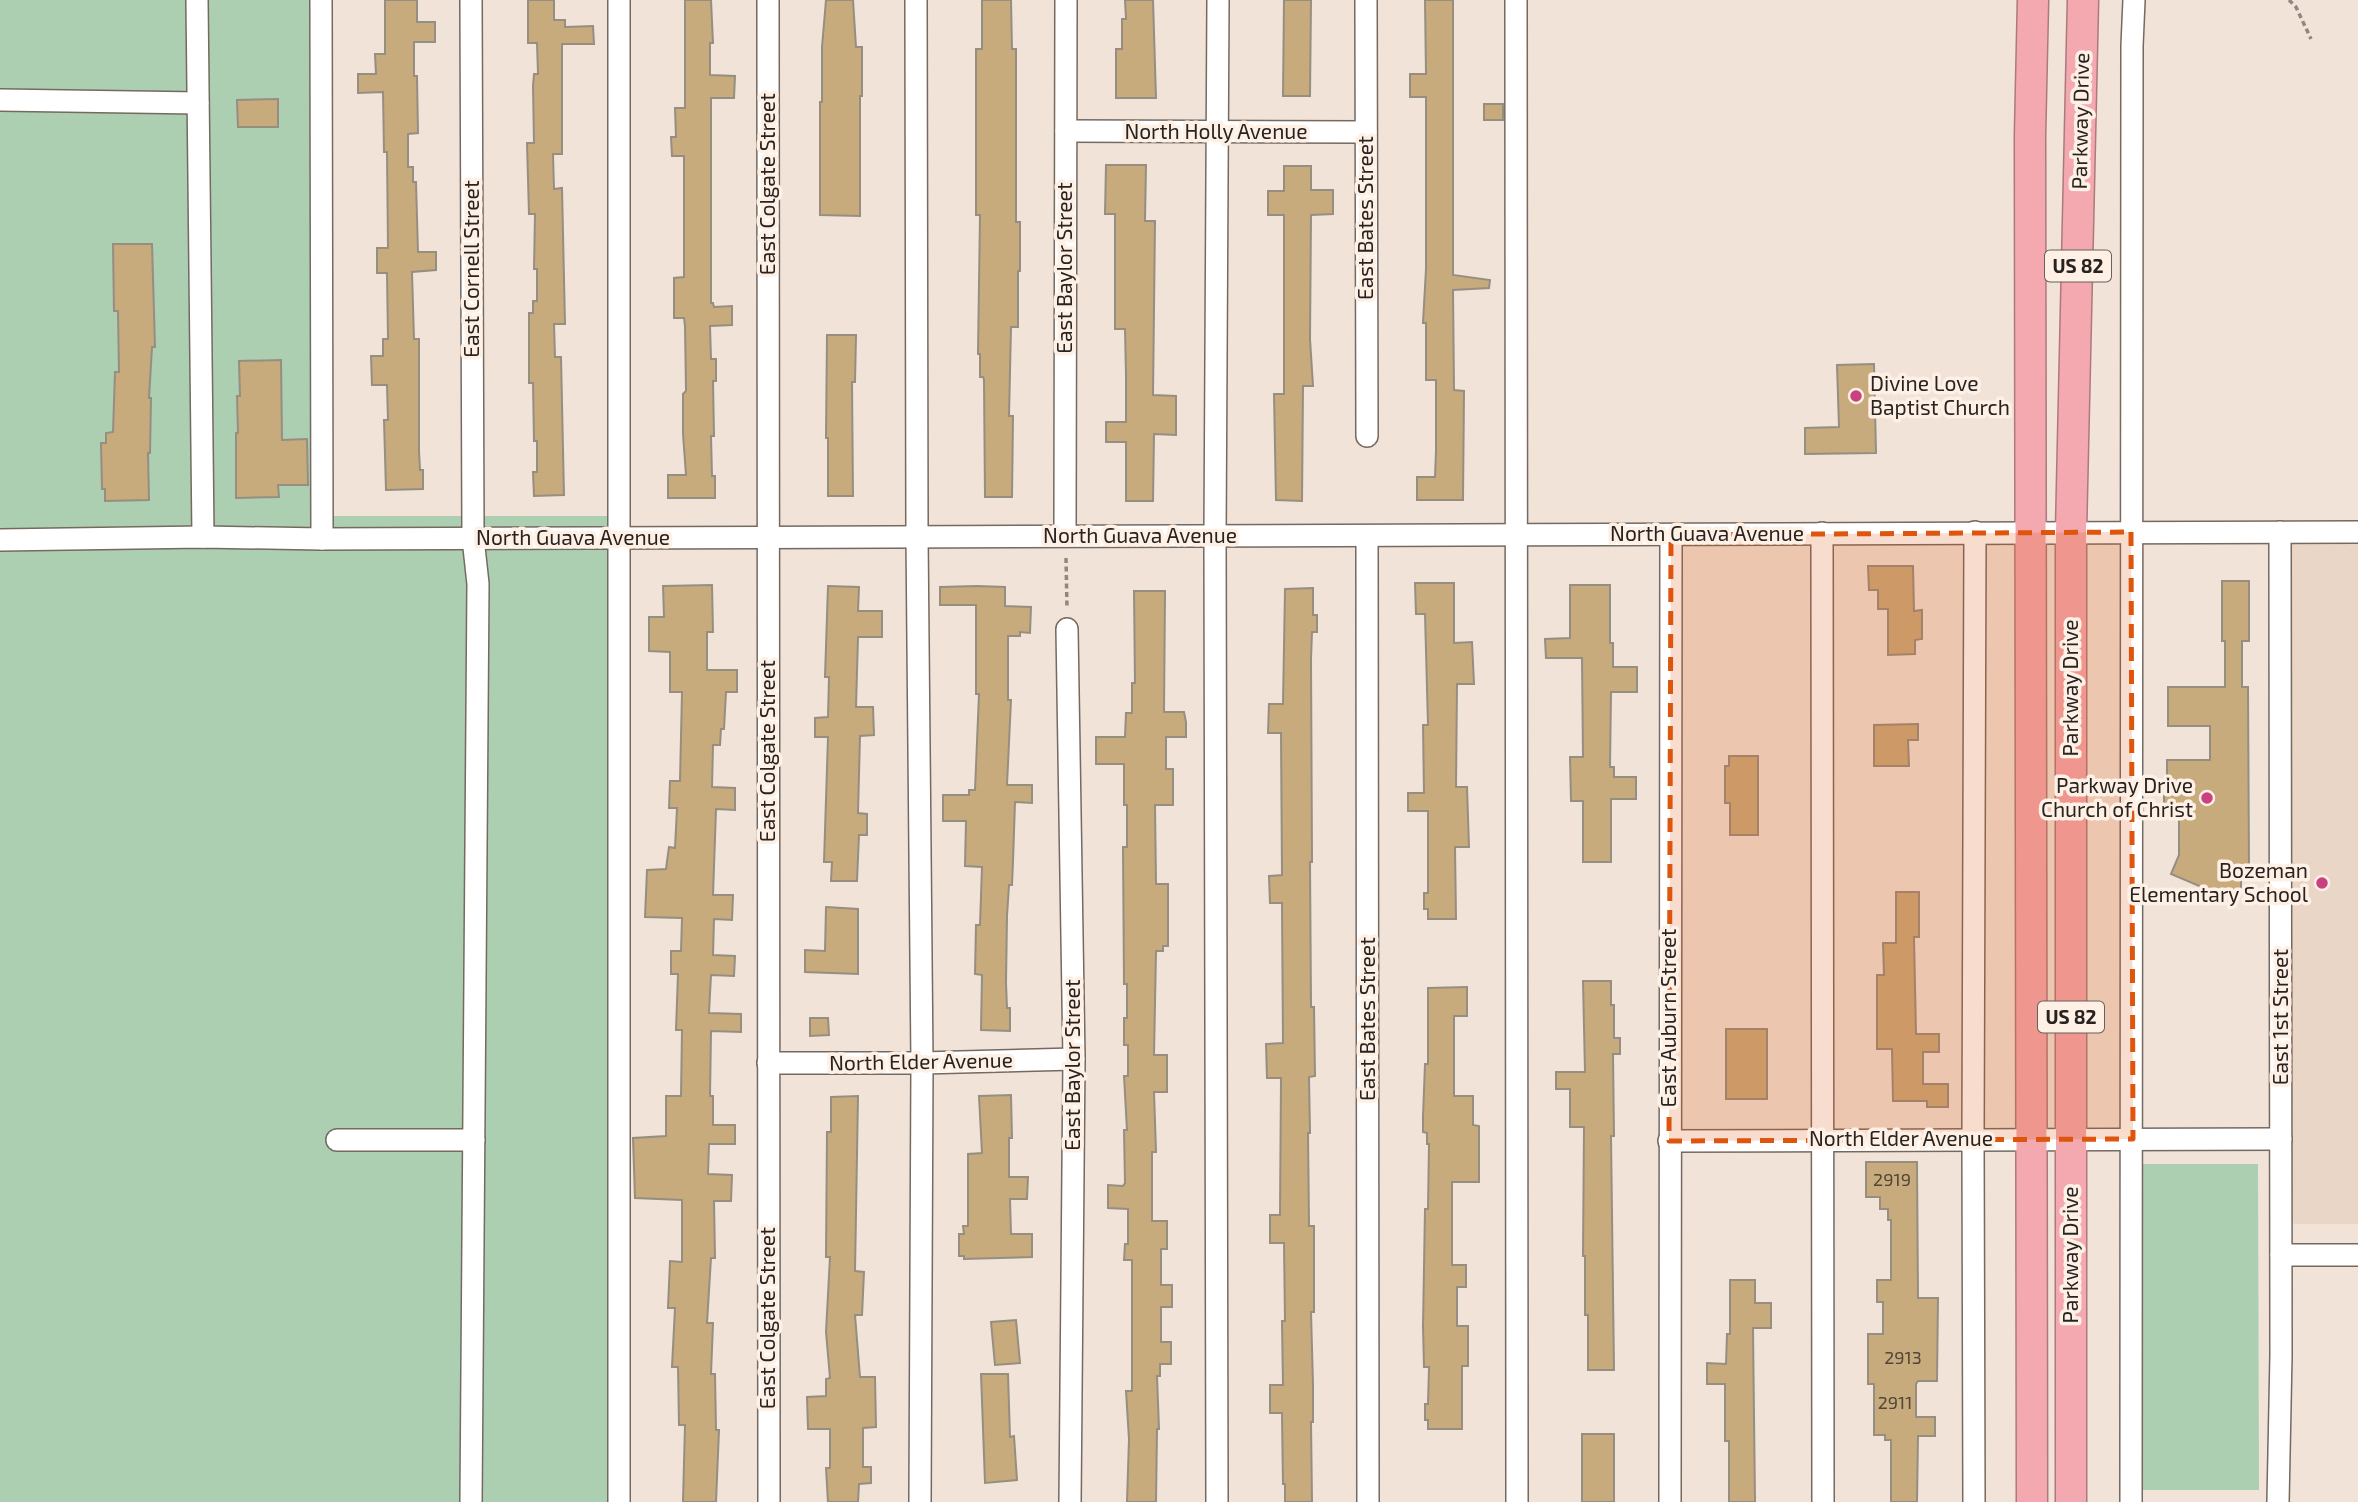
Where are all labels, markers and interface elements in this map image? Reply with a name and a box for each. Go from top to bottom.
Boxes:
street label: Parkway Drive [2066,52,2093,190]
street label: East Colgate Street [754,93,779,275]
street label: North Holly Avenue [1124,118,1308,143]
street label: East Bates Street [1352,136,1377,300]
street label: East Cornell Street [458,180,483,358]
street label: East Baylor Street [1051,182,1076,354]
road number: US 82 [2045,250,2111,282]
place label: Divine Love Baptist Church [1870,370,2010,419]
marker: Divine Love Baptist Church [1848,388,1864,404]
street label: North Guava Avenue [1610,520,1804,545]
street label: North Guava Avenue [1043,522,1237,547]
street label: North Guava Avenue [476,524,670,549]
street label: Parkway Drive [2057,620,2082,756]
street label: East Colgate Street [754,660,779,842]
place label: Parkway Drive Church of Christ [2041,772,2193,821]
marker: Parkway Drive Church of Christ [2199,790,2215,806]
place label: Bozeman Elementary School [2129,857,2309,906]
marker: Bozeman Elementary School [2314,875,2330,891]
street label: East Auburn Street [1655,929,1680,1107]
street label: East Bates Street [1354,937,1379,1101]
street label: East 1st Street [2267,949,2292,1085]
street label: East Baylor Street [1059,979,1084,1151]
road number: US 82 [2038,1001,2104,1032]
street label: North Elder Avenue [829,1046,1013,1075]
street label: North Elder Avenue [1809,1125,1993,1150]
house number: 2919 [1873,1168,1911,1190]
street label: Parkway Drive [2057,1187,2082,1323]
street label: East Colgate Street [754,1227,779,1409]
house number: 2913 [1884,1346,1922,1368]
house number: 2911 [1878,1391,1912,1413]

